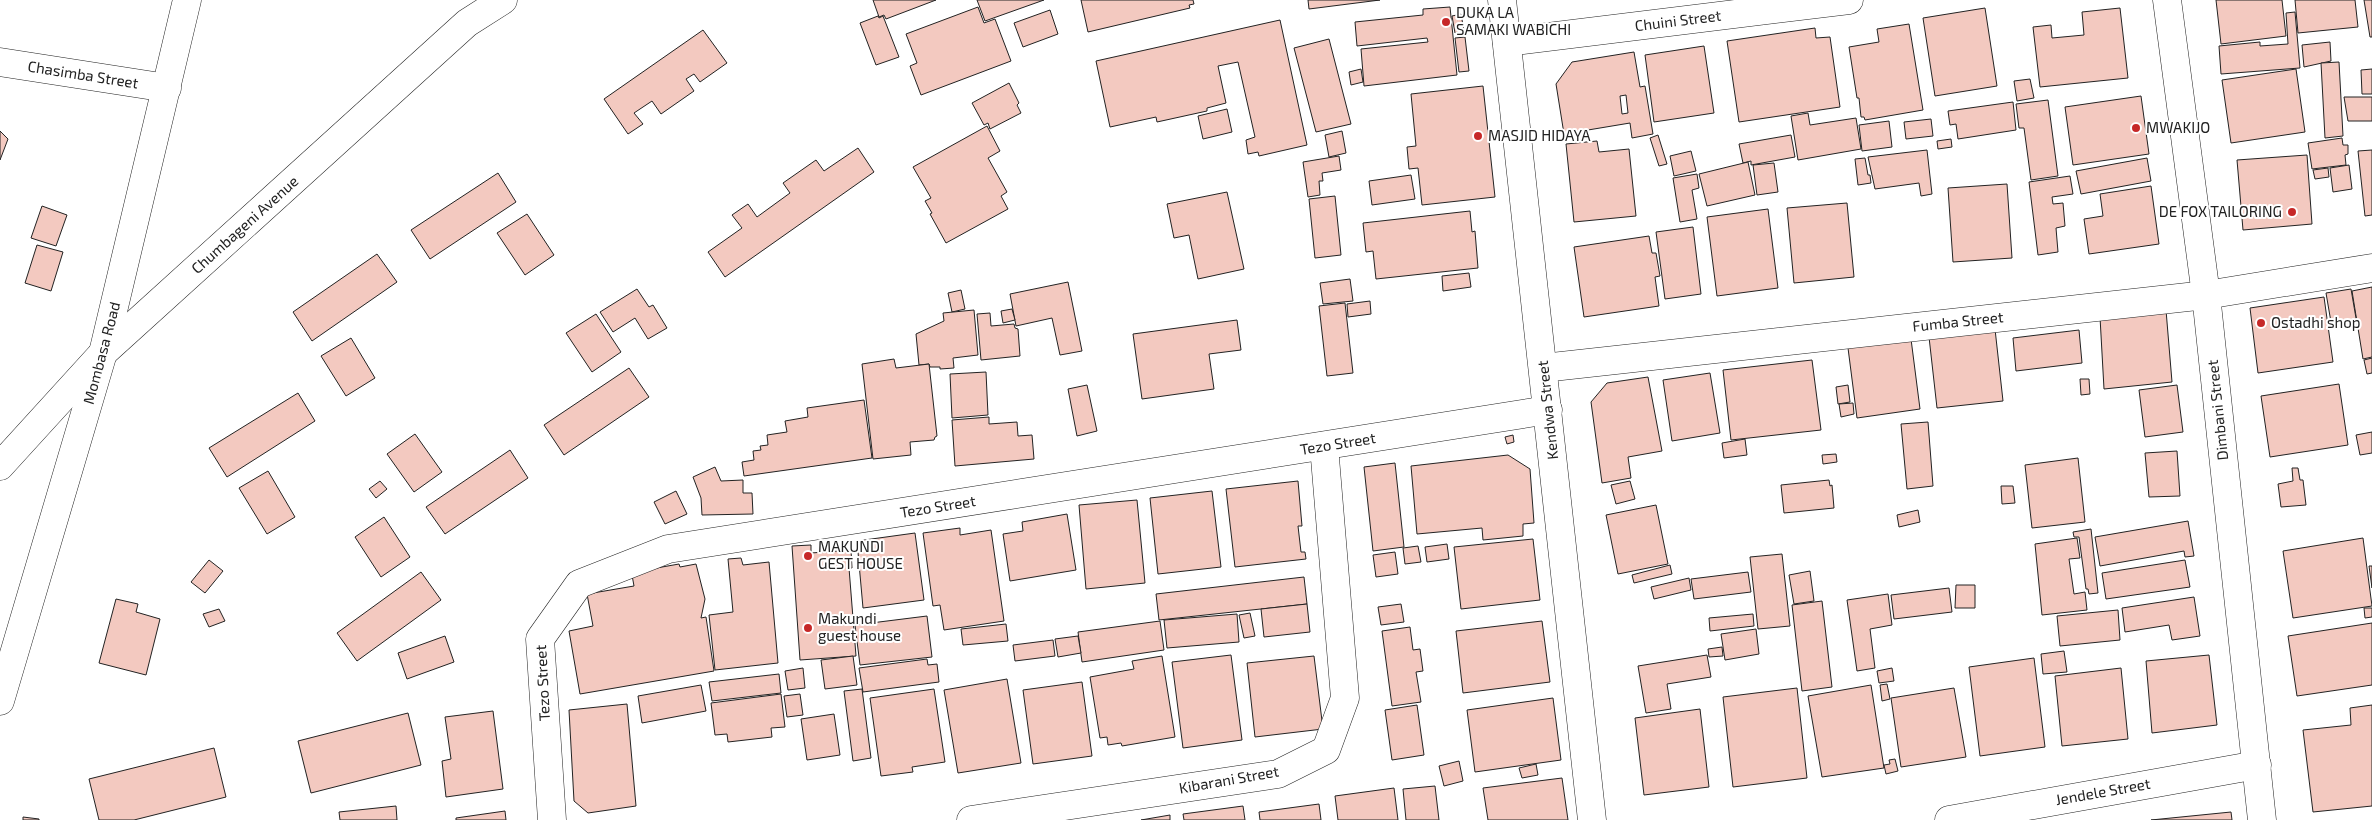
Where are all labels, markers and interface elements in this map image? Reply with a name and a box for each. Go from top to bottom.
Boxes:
place label: DUKA LA SAMAKI WABICHI [1456,3,1571,38]
street label: Chuini Street [1634,6,1722,34]
marker: DUKA LA SAMAKI WABICHI [1440,16,1452,28]
street label: Chasimba Street [27,56,140,92]
place label: MWAKIJO [2146,118,2210,136]
marker: MWAKIJO [2130,122,2142,134]
place label: MASJID HIDAYA [1488,126,1591,144]
marker: MASJID HIDAYA [1472,130,1484,142]
street label: Chumbageni Avenue [187,171,302,277]
place label: DE FOX TAILORING [2159,202,2282,220]
marker: DE FOX TAILORING [2286,206,2298,218]
street label: Mombasa Road [79,300,123,406]
street label: Fumba Street [1912,307,2005,335]
place label: Ostadhi shop [2271,313,2361,331]
marker: Ostadhi shop [2255,317,2267,329]
street label: Kendwa Street [1533,359,1561,461]
street label: Dimbani Street [2203,359,2231,461]
street label: Tezo Street [1299,428,1377,458]
street label: Tezo Street [899,491,977,521]
place label: MAKUNDI GEST HOUSE [818,537,903,572]
marker: MAKUNDI GEST HOUSE [802,550,814,562]
place label: Makundi guest house [818,609,901,644]
marker: Makundi guest house [802,622,814,634]
street label: Tezo Street [531,644,553,722]
street label: Kibarani Street [1177,761,1280,797]
street label: Jendele Street [2054,774,2152,808]

